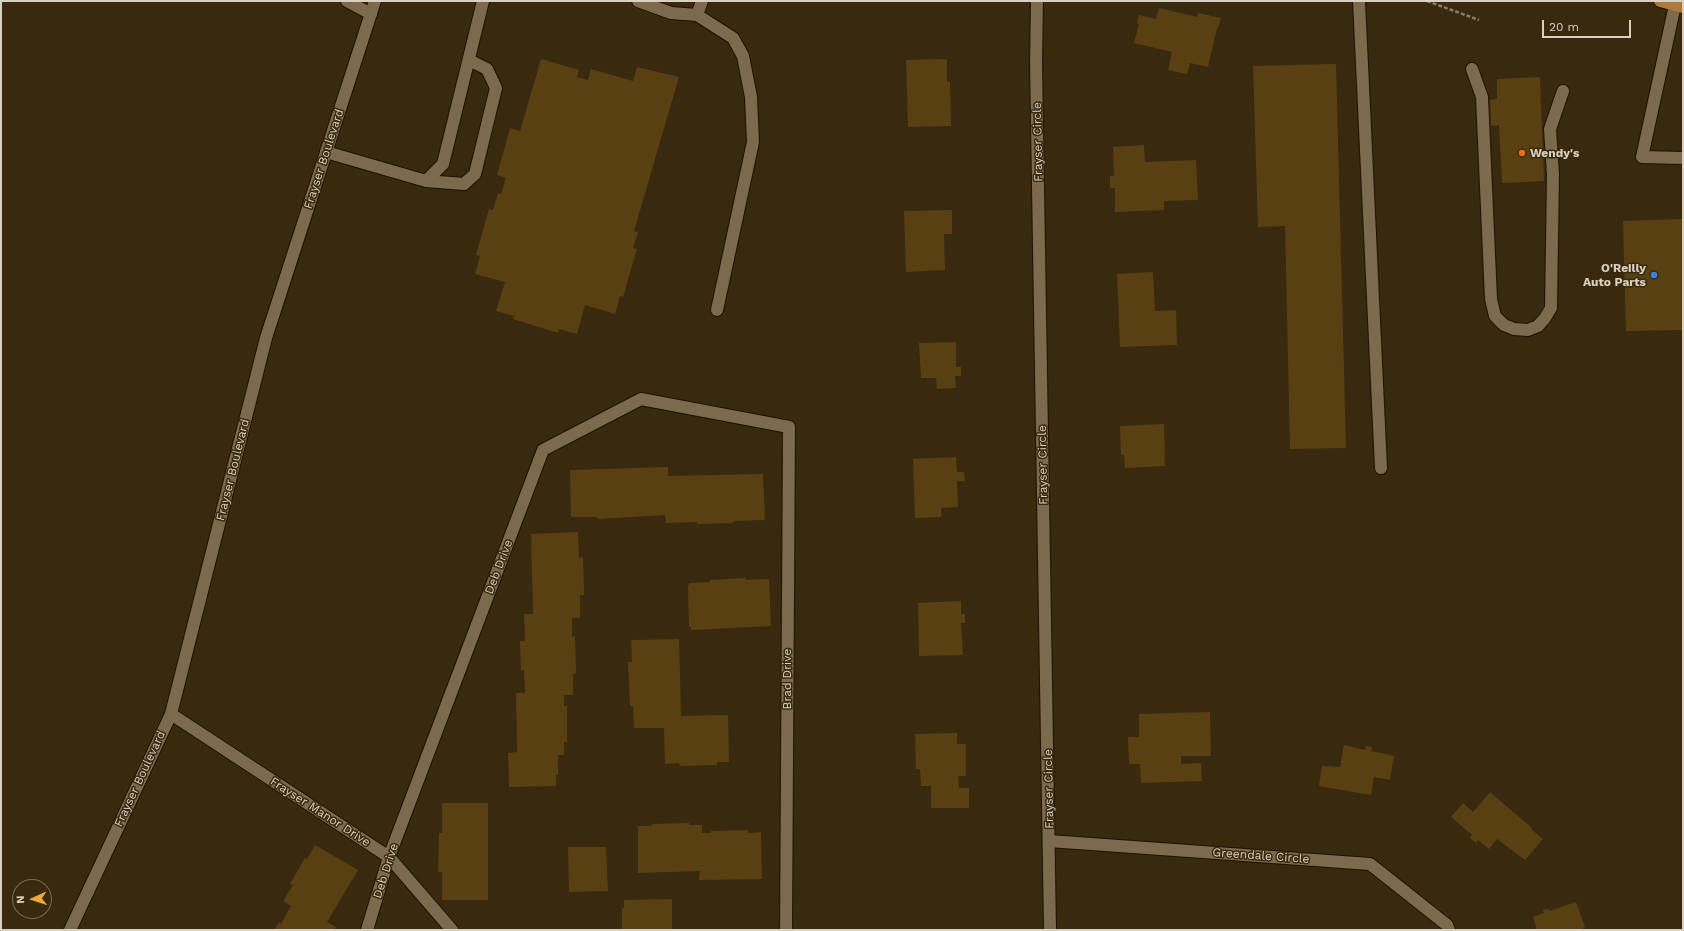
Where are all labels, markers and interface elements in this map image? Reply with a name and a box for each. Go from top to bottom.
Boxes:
scale bar [1544,12,1633,38]
text: 20 m [1549,20,1579,34]
street label: Frayser Circle [1030,102,1046,182]
street label: Frayser Boulevard [301,107,347,211]
place label: Wendy's [1530,146,1579,160]
marker: Wendy's [1517,148,1527,158]
place label: O'Reilly Auto Parts [1583,261,1646,289]
marker: O'Reilly Auto Parts [1649,270,1659,280]
street label: Frayser Boulevard [213,418,253,522]
street label: Frayser Circle [1035,425,1051,505]
street label: Deb Drive [482,538,516,596]
street label: Brad Drive [780,649,794,709]
street label: Frayser Boulevard [111,729,169,829]
street label: Frayser Circle [1041,749,1057,829]
street label: Frayser Manor Drive [267,774,373,850]
street label: Deb Drive [370,842,402,900]
street label: Greendale Circle [1212,845,1310,867]
north arrow [12,879,52,919]
text: N [14,895,27,904]

